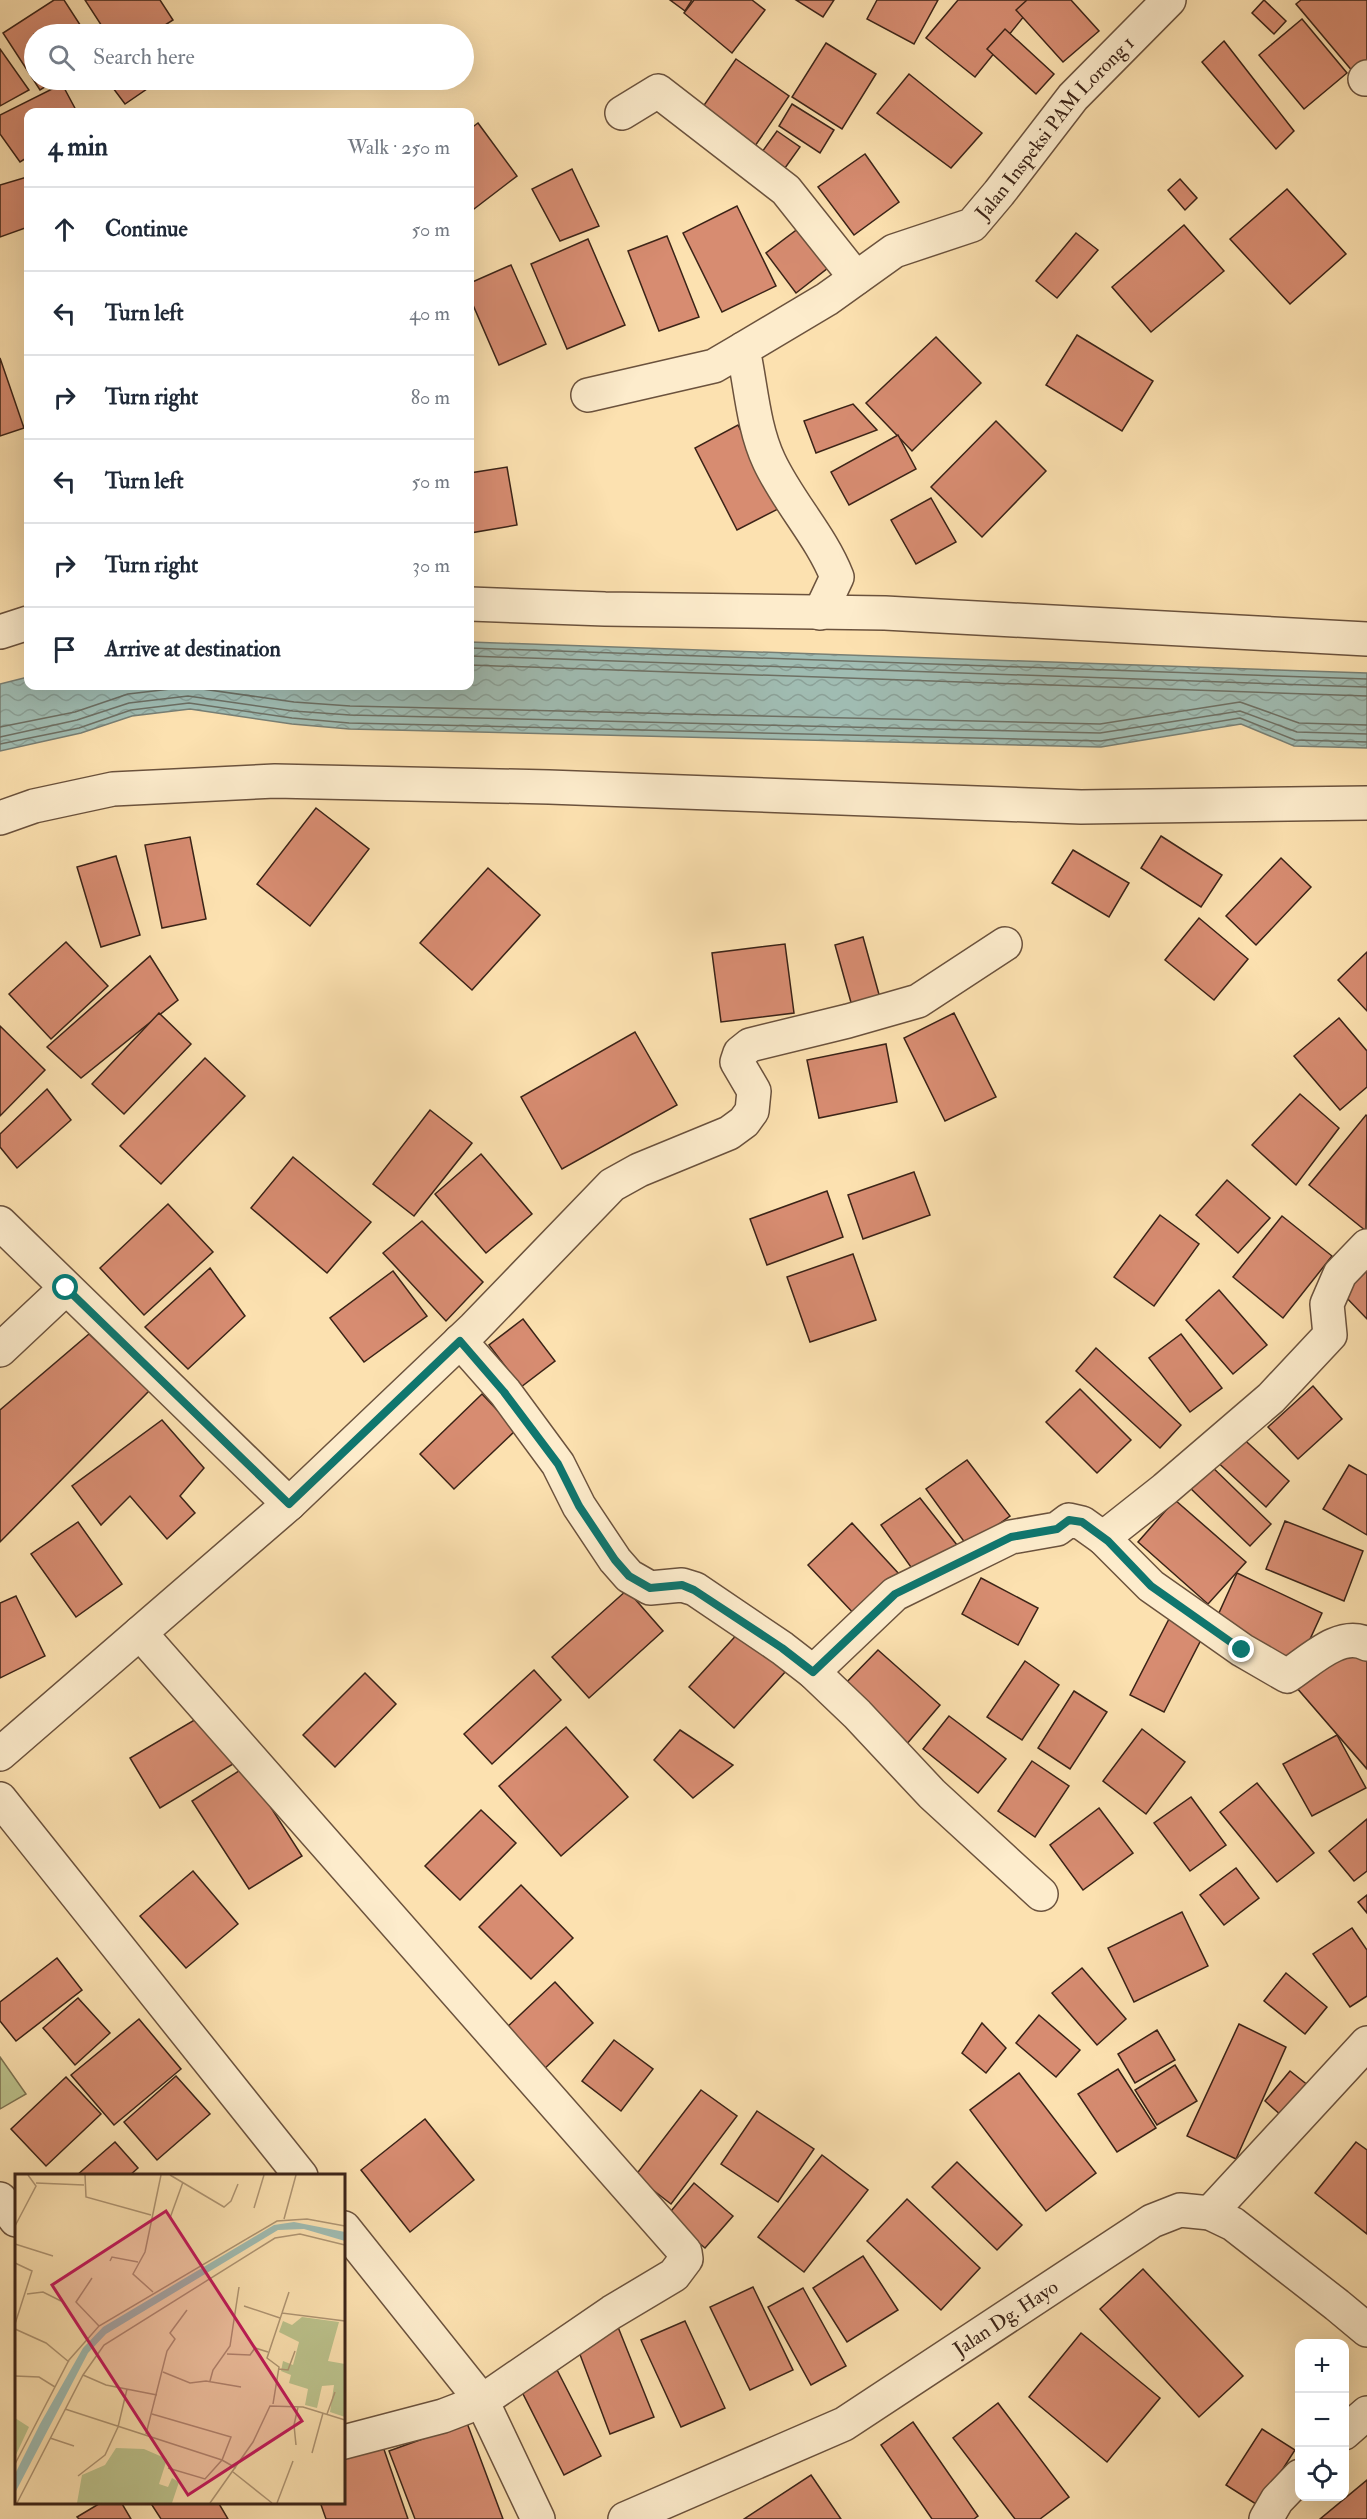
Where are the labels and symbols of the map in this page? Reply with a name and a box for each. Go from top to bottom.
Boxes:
street label: Jalan Inspeksi PAM Lorong 1 [969,31,1140,226]
route start [52,1274,78,1300]
route end [1228,1636,1254,1662]
inset map [15,2174,345,2504]
street label: Jalan Dg. Hayo [948,2274,1063,2362]

